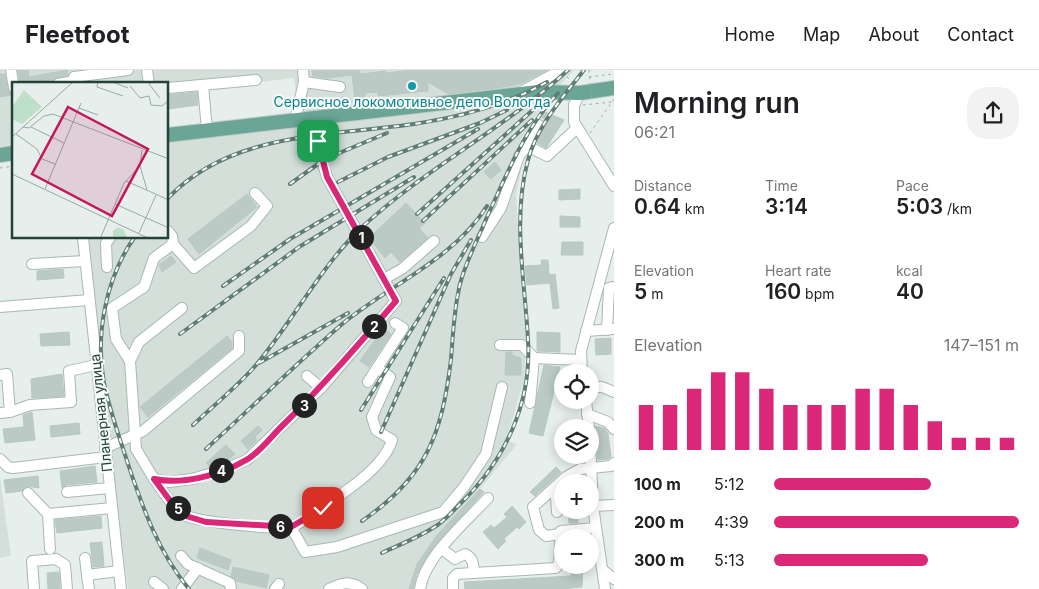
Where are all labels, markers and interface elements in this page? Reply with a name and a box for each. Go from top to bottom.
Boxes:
text: Fleetfoot [25,20,129,49]
text: Home [725,24,775,45]
text: Map [803,24,840,45]
text: About [868,24,919,45]
text: Contact [947,24,1014,45]
marker: Сервисное локомотивное депо Вологда [406,80,418,92]
inset map [12,82,169,239]
text: Morning run [634,86,800,120]
button: share [967,87,1019,139]
place label: Сервисное локомотивное депо Вологда [273,93,551,110]
pin [297,120,339,162]
text: 06:21 [634,122,675,142]
icon: arrive [304,127,332,155]
text: Distance [634,177,692,194]
text: Time [765,177,798,194]
text: Pace [896,177,929,194]
text: 0.64 [634,194,681,219]
text: 3:14 [765,194,808,219]
text: 5:03 [896,194,943,219]
text: km [681,200,705,217]
text: /km [943,200,972,217]
pin: 1 [348,224,374,250]
text: 1 [358,229,365,246]
text: Elevation [634,262,694,279]
text: Heart rate [765,262,831,279]
text: kcal [896,262,923,279]
text: 5 [634,279,647,304]
text: 160 [765,279,801,304]
text: 40 [896,279,924,304]
text: m [647,285,663,302]
text: bpm [801,285,835,302]
pin: 2 [362,314,386,338]
text: 2 [370,318,379,335]
text: Elevation [634,335,703,355]
text: 147–151 m [944,335,1019,355]
street label: Планерная улица [86,353,115,473]
map controls [554,364,599,574]
button: locate [554,364,599,409]
pin: 3 [292,392,316,418]
text: 3 [300,397,309,414]
button: layers [554,419,599,464]
pin: 4 [208,458,234,482]
text: 4 [217,462,226,479]
button: + [554,474,599,519]
text: 100 m [634,474,681,494]
text: 5:12 [714,474,745,494]
pin [302,487,344,529]
icon: check [309,494,337,522]
pin: 5 [166,496,190,520]
text: 5 [174,500,183,517]
text: 200 m [634,512,684,532]
text: 4:39 [714,512,749,532]
pin: 6 [268,514,292,538]
text: 6 [276,518,285,535]
button: − [554,529,599,574]
text: 300 m [634,550,684,570]
text: 5:13 [714,550,745,570]

